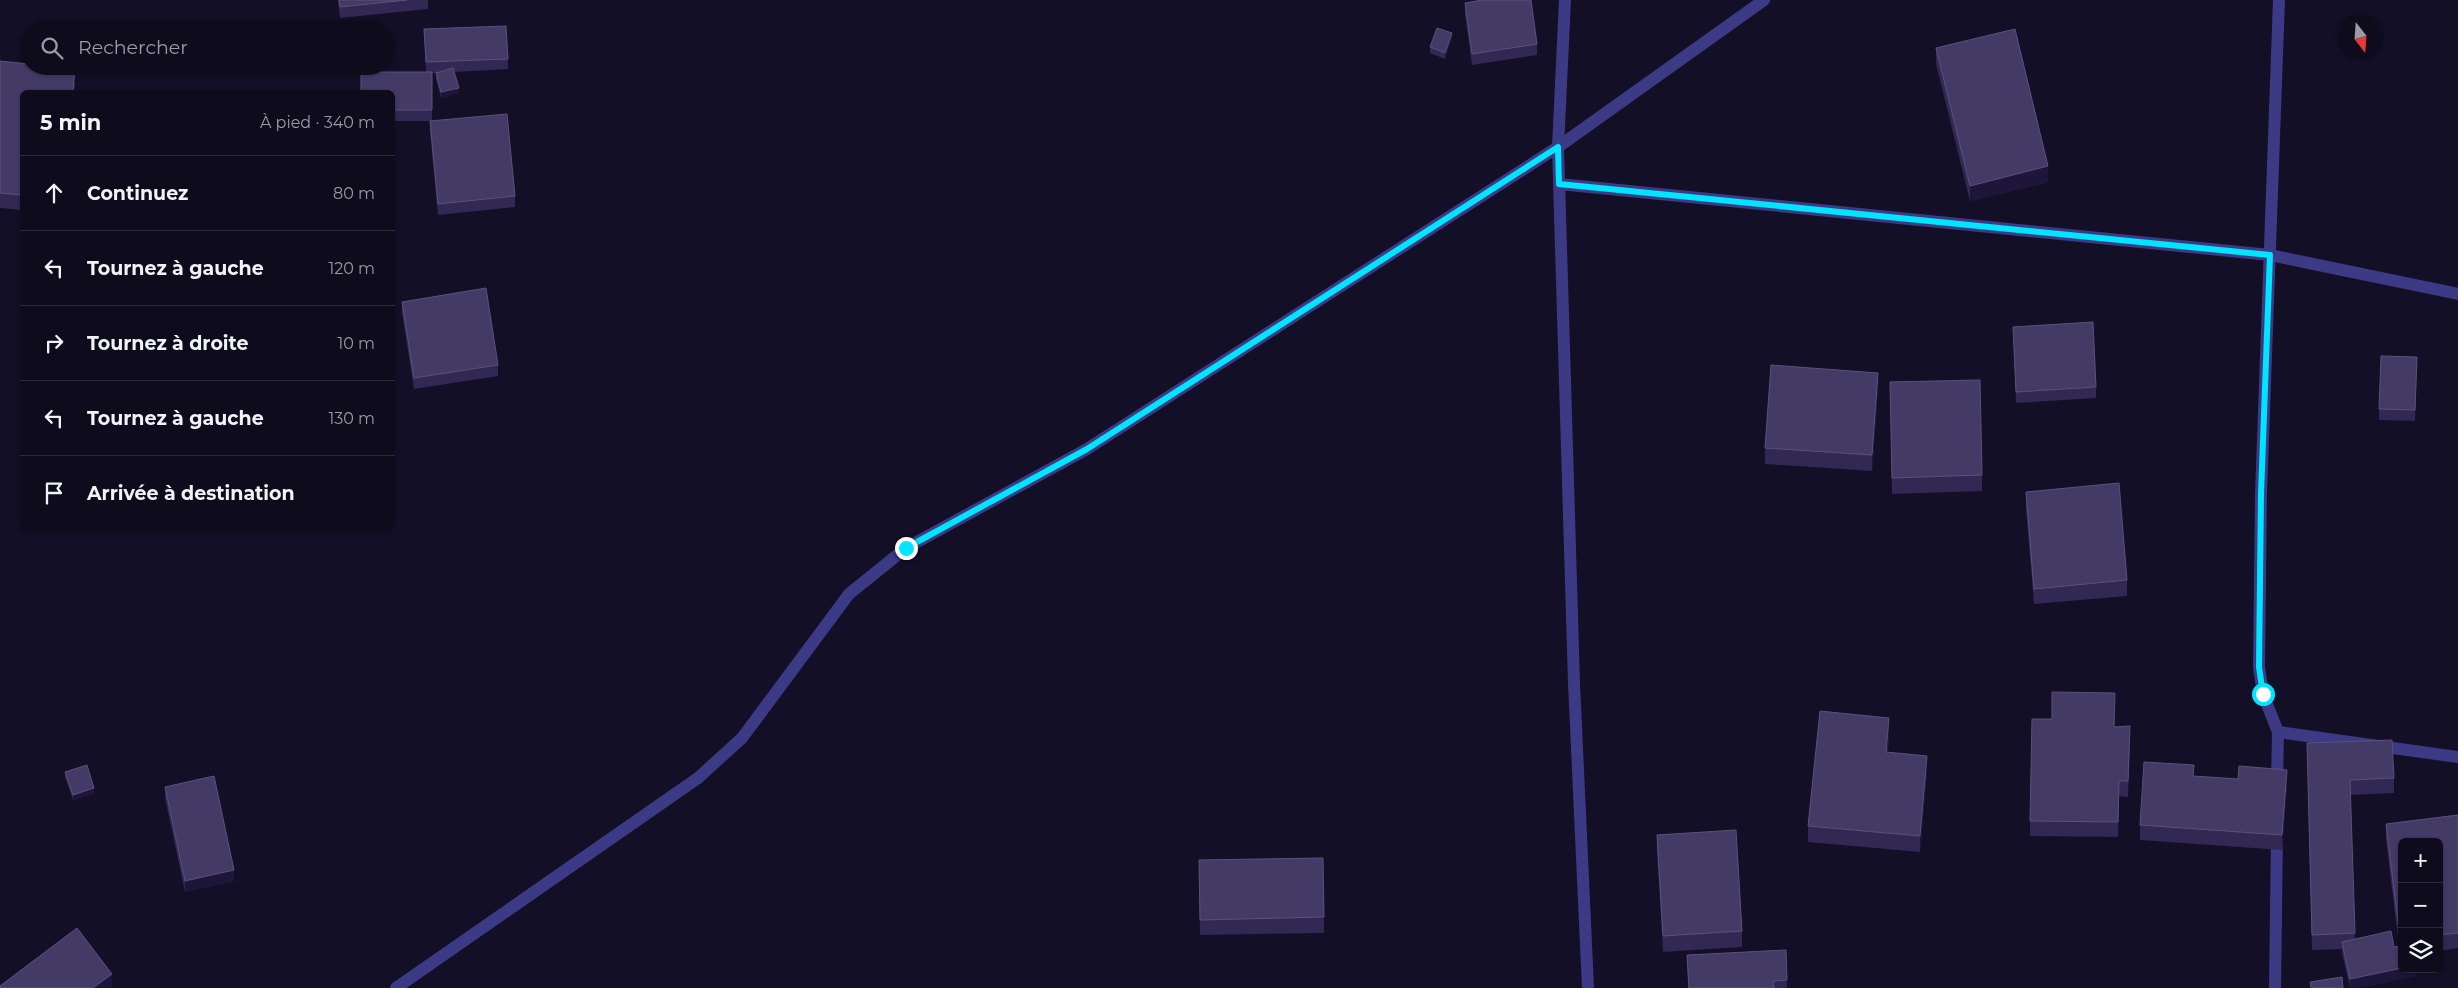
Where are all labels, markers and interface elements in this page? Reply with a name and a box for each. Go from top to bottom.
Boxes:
north arrow [2338,15,2383,60]
search box [20,20,395,75]
icon: search [38,34,66,62]
text: Rechercher [78,36,188,59]
text: 5 min [40,110,101,135]
text: À pied · 340 m [260,113,375,132]
icon: ahead [40,179,68,207]
text: Continuez [87,182,188,205]
text: 80 m [333,184,375,203]
icon: left [40,254,68,282]
text: Tournez à gauche [87,257,264,280]
text: 120 m [328,259,375,278]
icon: right [40,329,68,357]
text: Tournez à droite [87,332,248,355]
text: 10 m [337,334,375,353]
icon: left [40,404,68,432]
text: Tournez à gauche [87,407,264,430]
text: 130 m [328,409,375,428]
icon: arrive [40,479,68,507]
text: Arrivée à destination [87,482,295,505]
route end [895,537,918,560]
route start [2252,683,2275,706]
map controls [2398,838,2443,973]
button: + [2398,838,2443,883]
button: − [2398,883,2443,928]
button: layers [2398,928,2443,973]

